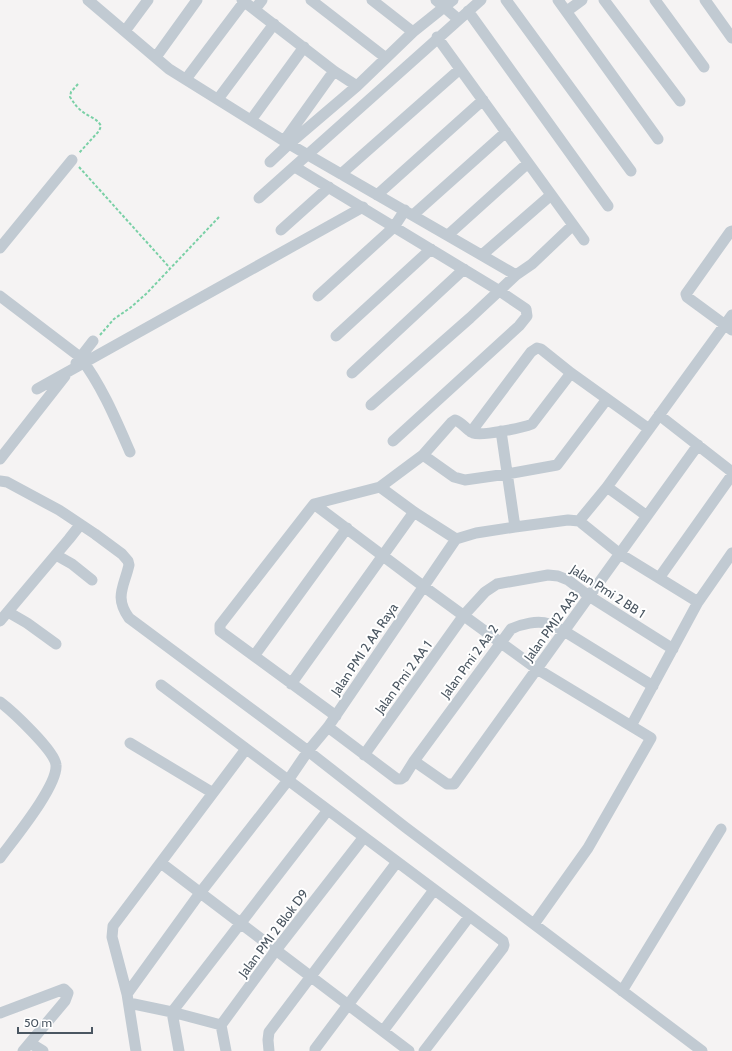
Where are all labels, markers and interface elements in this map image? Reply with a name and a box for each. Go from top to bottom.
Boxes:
street label: Jalan Pmi 2 BB 1 [567,560,648,621]
street label: Jalan PMI2 AA3 [520,588,582,665]
street label: Jalan PMI 2 AA Raya [327,599,401,699]
street label: Jalan Pmi 2 Aa 2 [436,621,501,702]
street label: Jalan Pmi 2 AA 1 [371,637,435,717]
street label: Jalan PMI 2 Blok D9 [234,886,311,981]
scale bar [18,1009,92,1035]
text: 50 m [24,1015,52,1030]

